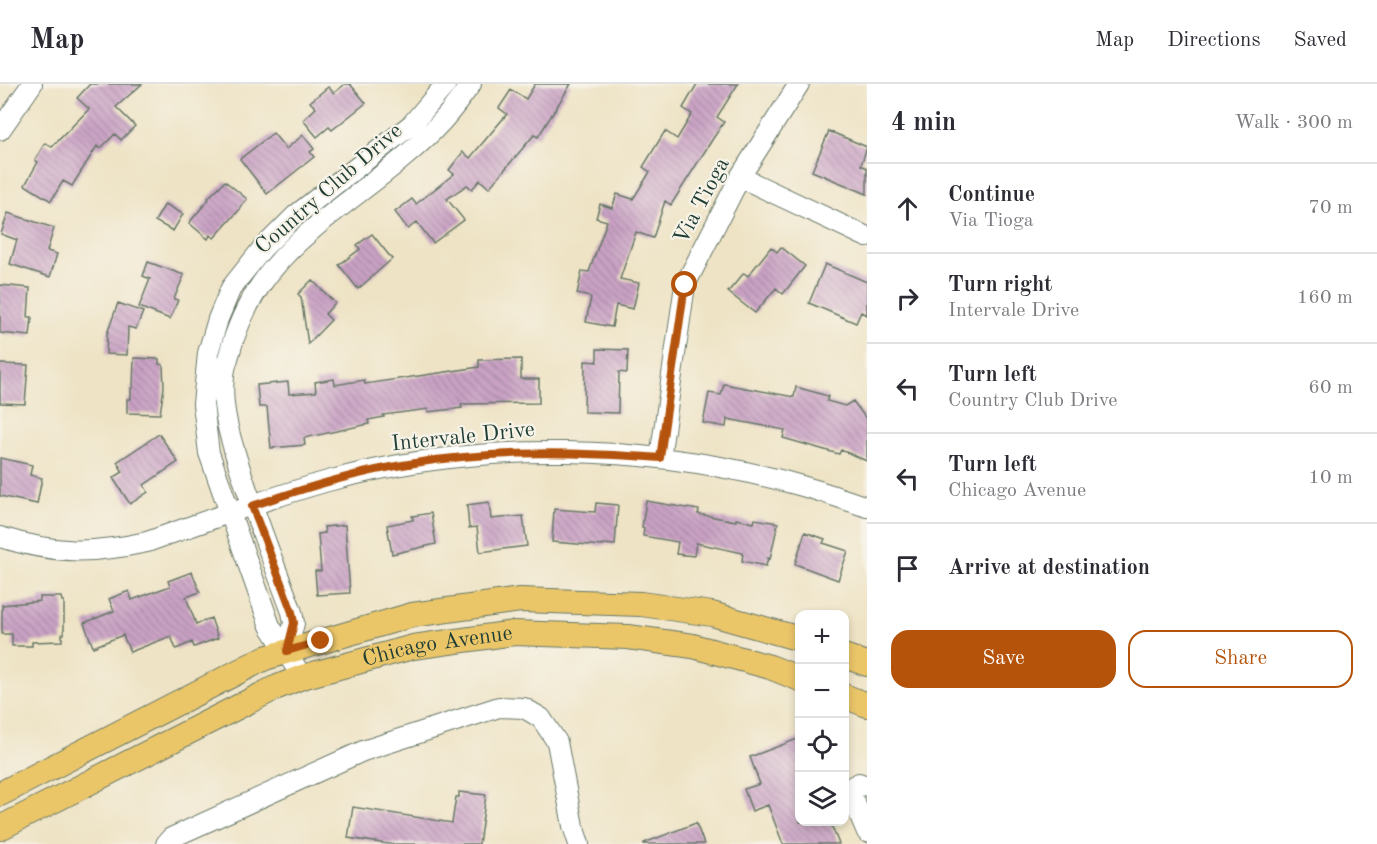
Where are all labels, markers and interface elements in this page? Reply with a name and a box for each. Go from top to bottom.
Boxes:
text: Map [30,27,84,55]
text: Map [1095,30,1134,51]
text: Directions [1167,30,1261,51]
text: Saved [1294,30,1347,51]
text: 4 min [891,110,956,136]
text: Walk · 300 m [1234,113,1353,133]
street label: Country Club Drive [251,120,407,258]
street label: Via Tioga [670,154,734,248]
text: Continue [948,184,1035,206]
icon: ahead [891,192,924,225]
text: 70 m [1308,198,1353,218]
text: Via Tioga [948,211,1034,231]
route start [671,271,697,297]
text: Turn right [948,274,1052,296]
icon: right [891,282,924,315]
text: 160 m [1297,288,1353,308]
text: Intervale Drive [948,301,1079,321]
text: Turn left [948,364,1037,386]
icon: left [891,372,924,405]
text: 60 m [1308,378,1353,398]
text: Country Club Drive [948,391,1118,411]
street label: Intervale Drive [390,419,536,455]
text: Turn left [948,454,1037,476]
icon: left [891,462,924,495]
text: 10 m [1308,468,1353,488]
text: Chicago Avenue [948,481,1086,501]
icon: arrive [891,552,924,585]
text: Arrive at destination [948,557,1150,579]
map controls [795,610,849,826]
button: + [795,610,849,664]
street label: Chicago Avenue [360,622,514,671]
route end [307,627,333,653]
button: Save [891,630,1116,688]
button: Share [1128,630,1353,688]
button: − [795,664,849,718]
button: locate [795,718,849,772]
button: layers [795,772,849,826]

